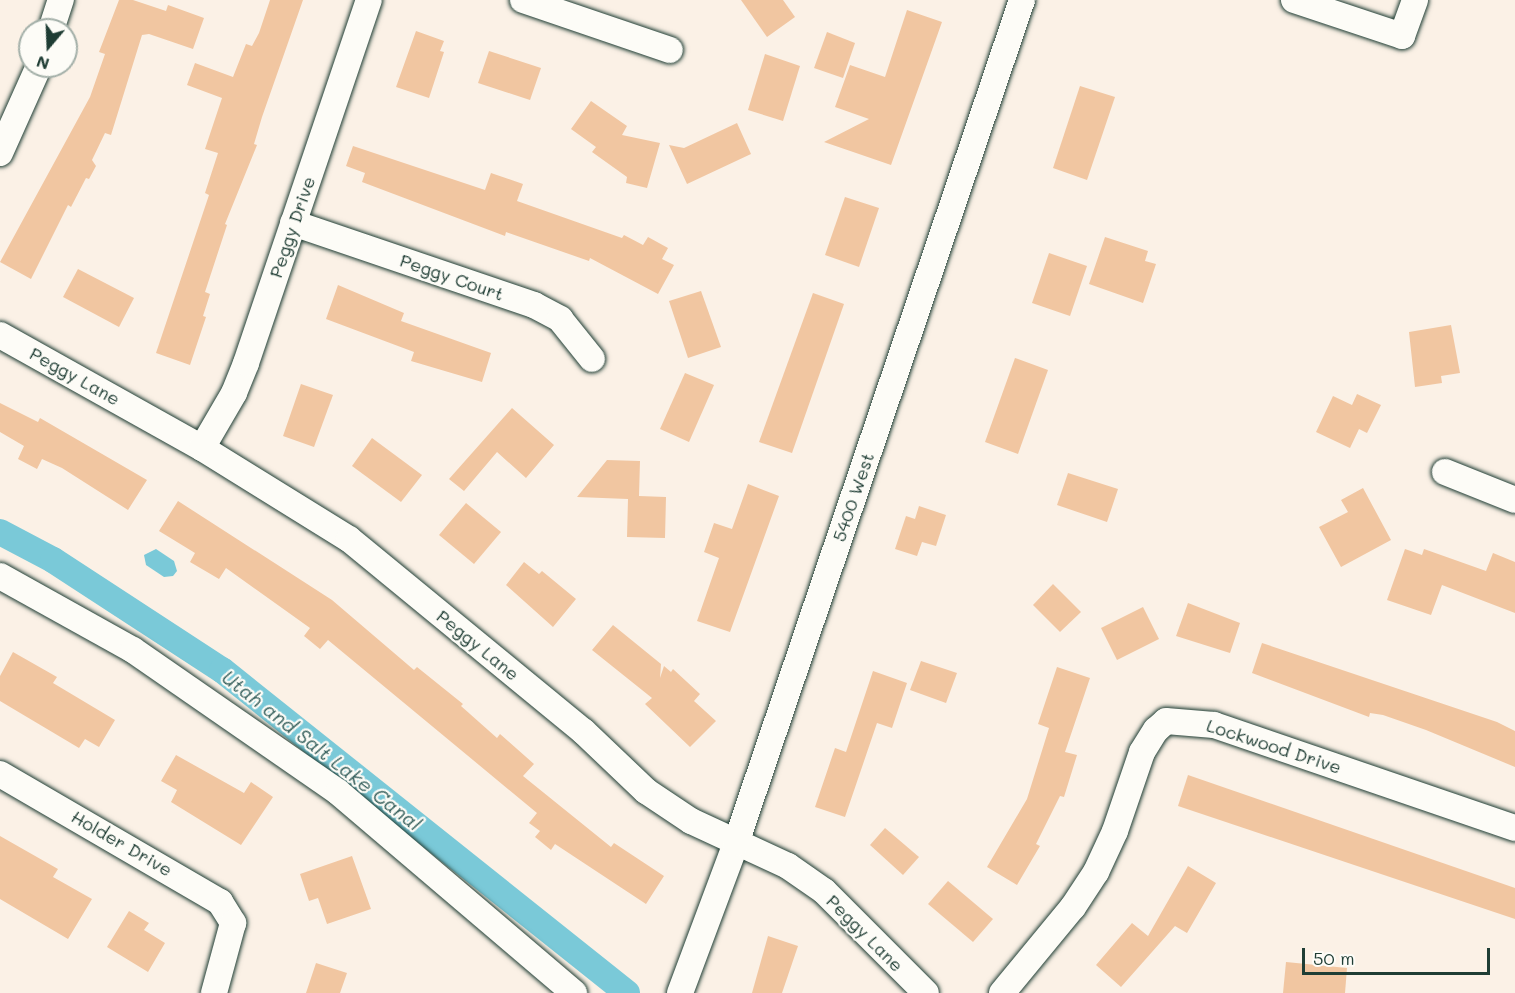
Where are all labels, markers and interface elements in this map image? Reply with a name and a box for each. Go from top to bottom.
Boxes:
north arrow [18,18,78,78]
text: N [33,52,52,76]
street label: Peggy Drive [265,173,319,281]
street label: Peggy Court [397,249,507,305]
street label: Peggy Lane [26,342,124,410]
street label: 5400 West [828,450,878,544]
street label: Peggy Lane [432,605,524,685]
water label: Utah and Salt Lake Canal [217,665,427,835]
street label: Lockwood Drive [1204,714,1344,778]
street label: Holder Drive [68,805,176,881]
street label: Peggy Lane [822,890,908,976]
scale bar [1305,936,1492,974]
text: 50 m [1313,946,1355,970]

